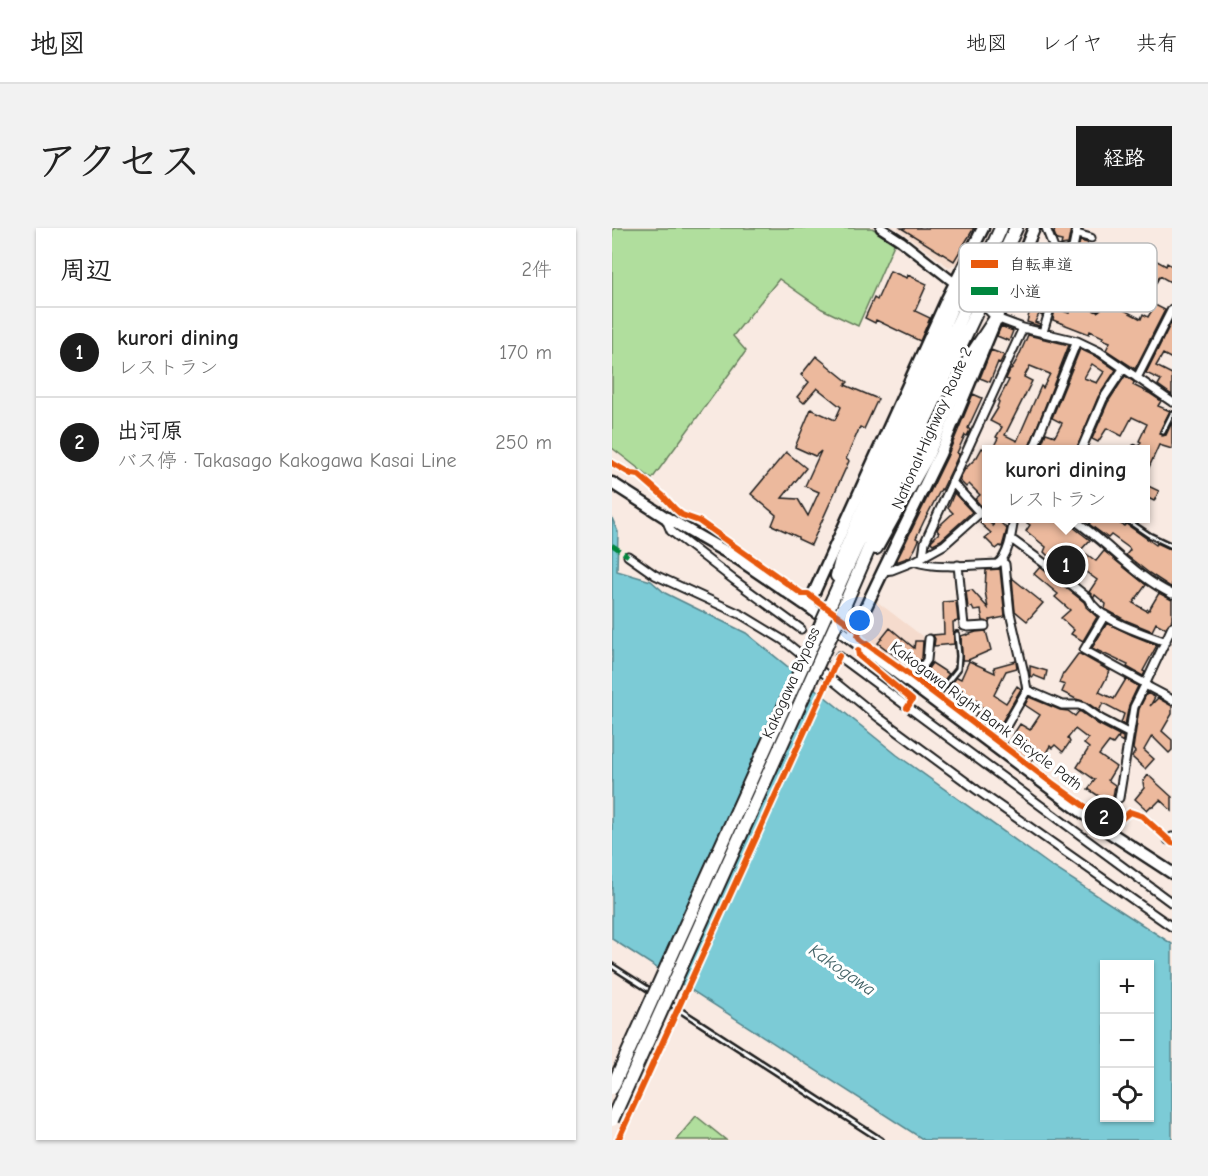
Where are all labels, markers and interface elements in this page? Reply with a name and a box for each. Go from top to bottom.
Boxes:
text: 地図 [30,28,86,60]
text: 地図 [966,31,1008,55]
text: レイヤ [1041,31,1103,55]
text: 共有 [1136,31,1178,55]
button: 経路 [1076,126,1172,186]
text: アクセス [36,137,201,186]
legend [959,243,1157,312]
text: 周辺 [60,256,112,286]
text: 自転車道 [1009,256,1073,274]
text: 2件 [522,258,552,281]
text: 小道 [1009,283,1041,301]
text: kurori dining [117,325,239,351]
text: 1 [76,341,83,364]
text: 170 m [499,341,552,364]
street label: National Highway Route 2 [888,344,976,512]
text: レストラン [117,356,219,379]
text: 出河原 [117,418,183,444]
text: 2 [75,431,84,454]
text: 250 m [495,431,552,454]
popup [982,445,1150,523]
text: バス停 · Takasago Kakogawa Kasai Line [117,449,457,472]
text: kurori dining [1005,457,1127,483]
text: レストラン [1005,488,1107,511]
pin: 1 [1046,542,1086,588]
your location [845,606,874,635]
street label: Kakogawa Bypass [758,624,824,741]
street label: Kakogawa Right Bank Bicycle Path [887,638,1085,794]
pin: 2 [1084,794,1124,840]
water label: Kakogawa [805,940,879,1000]
map controls [1100,960,1154,1122]
button: + [1100,960,1154,1014]
button: − [1100,1014,1154,1068]
button: locate [1100,1068,1154,1122]

